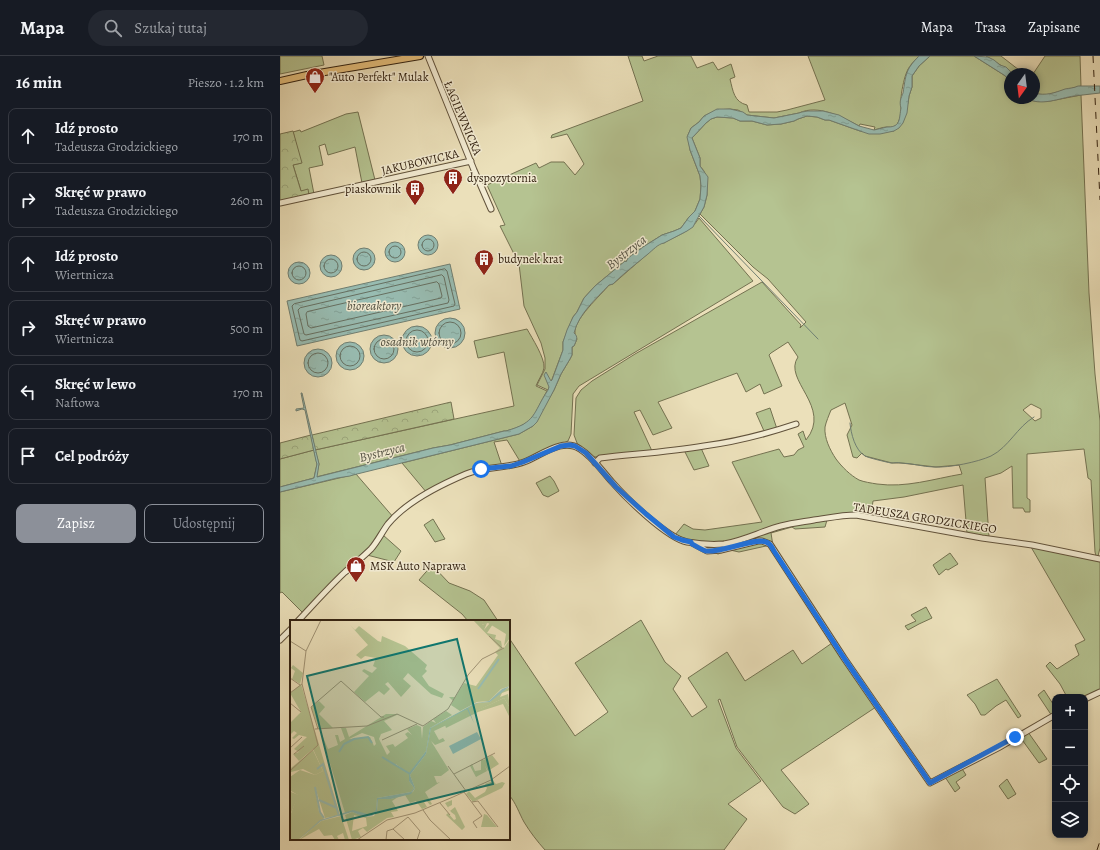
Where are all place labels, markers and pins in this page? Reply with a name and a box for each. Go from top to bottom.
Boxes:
shop icon: "Auto Perfekt" Mulak [304,66,326,94]
place label: "Auto Perfekt" Mulak [329,69,429,85]
building icon: dyspozytornia [442,167,464,195]
place label: dyspozytornia [467,170,537,186]
building icon: piaskownik [404,178,426,206]
place label: piaskownik [345,181,401,197]
building icon: budynek krat [473,248,495,276]
place label: budynek krat [498,251,563,267]
shop icon: MSK Auto Naprawa [345,555,367,583]
place label: MSK Auto Naprawa [370,558,466,574]

